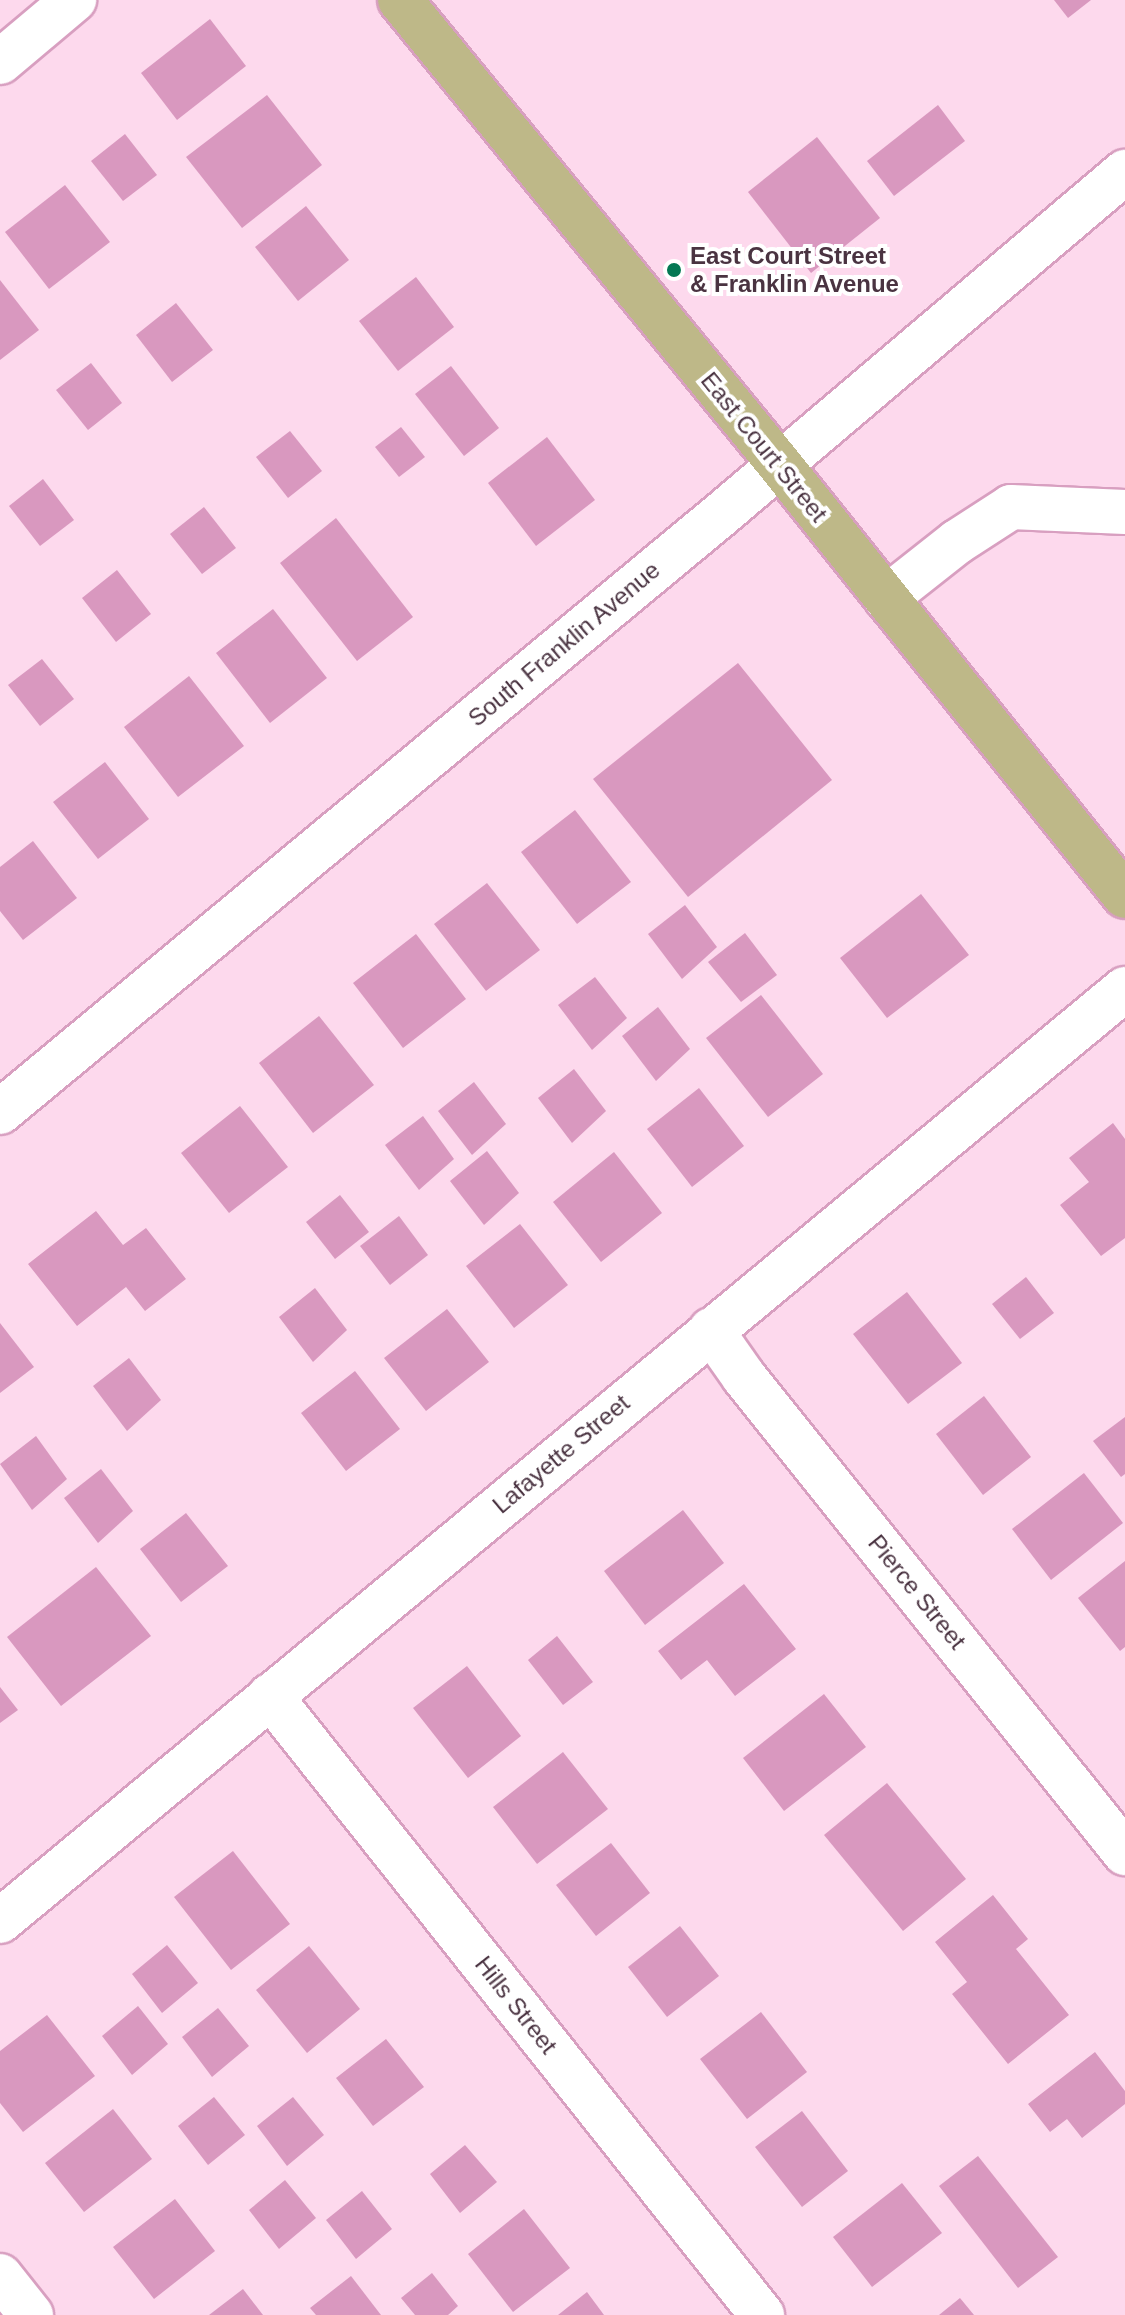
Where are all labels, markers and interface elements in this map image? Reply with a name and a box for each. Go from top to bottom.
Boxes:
place label: East Court Street & Franklin Avenue [690,242,900,298]
marker: East Court Street & Franklin Avenue [665,261,683,279]
street label: East Court Street [695,366,833,528]
street label: South Franklin Avenue [462,555,666,733]
street label: Lafayette Street [487,1389,635,1519]
street label: Pierce Street [862,1529,972,1655]
street label: Hills Street [469,1950,563,2060]

